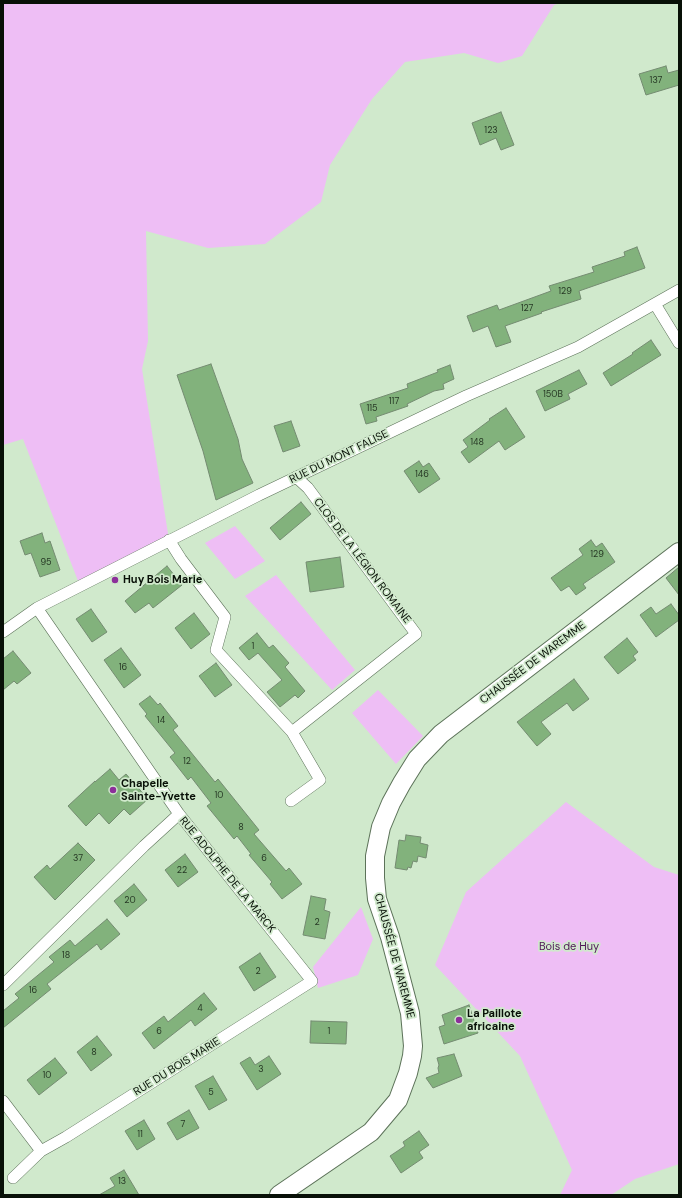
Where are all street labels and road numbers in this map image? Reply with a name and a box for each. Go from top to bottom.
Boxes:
street label: RUE DU MONT FALISE [287,427,391,487]
street label: CLOS DE LA LÉGION ROMAINE [311,496,413,626]
street label: CHAUSSÉE DE WAREMME [478,619,588,707]
street label: RUE ADOLPHE DE LA MARCK [176,814,278,936]
street label: CHAUSSÉE DE WAREMME [371,892,417,1020]
street label: RUE DU BOIS MARIE [131,1035,223,1099]

